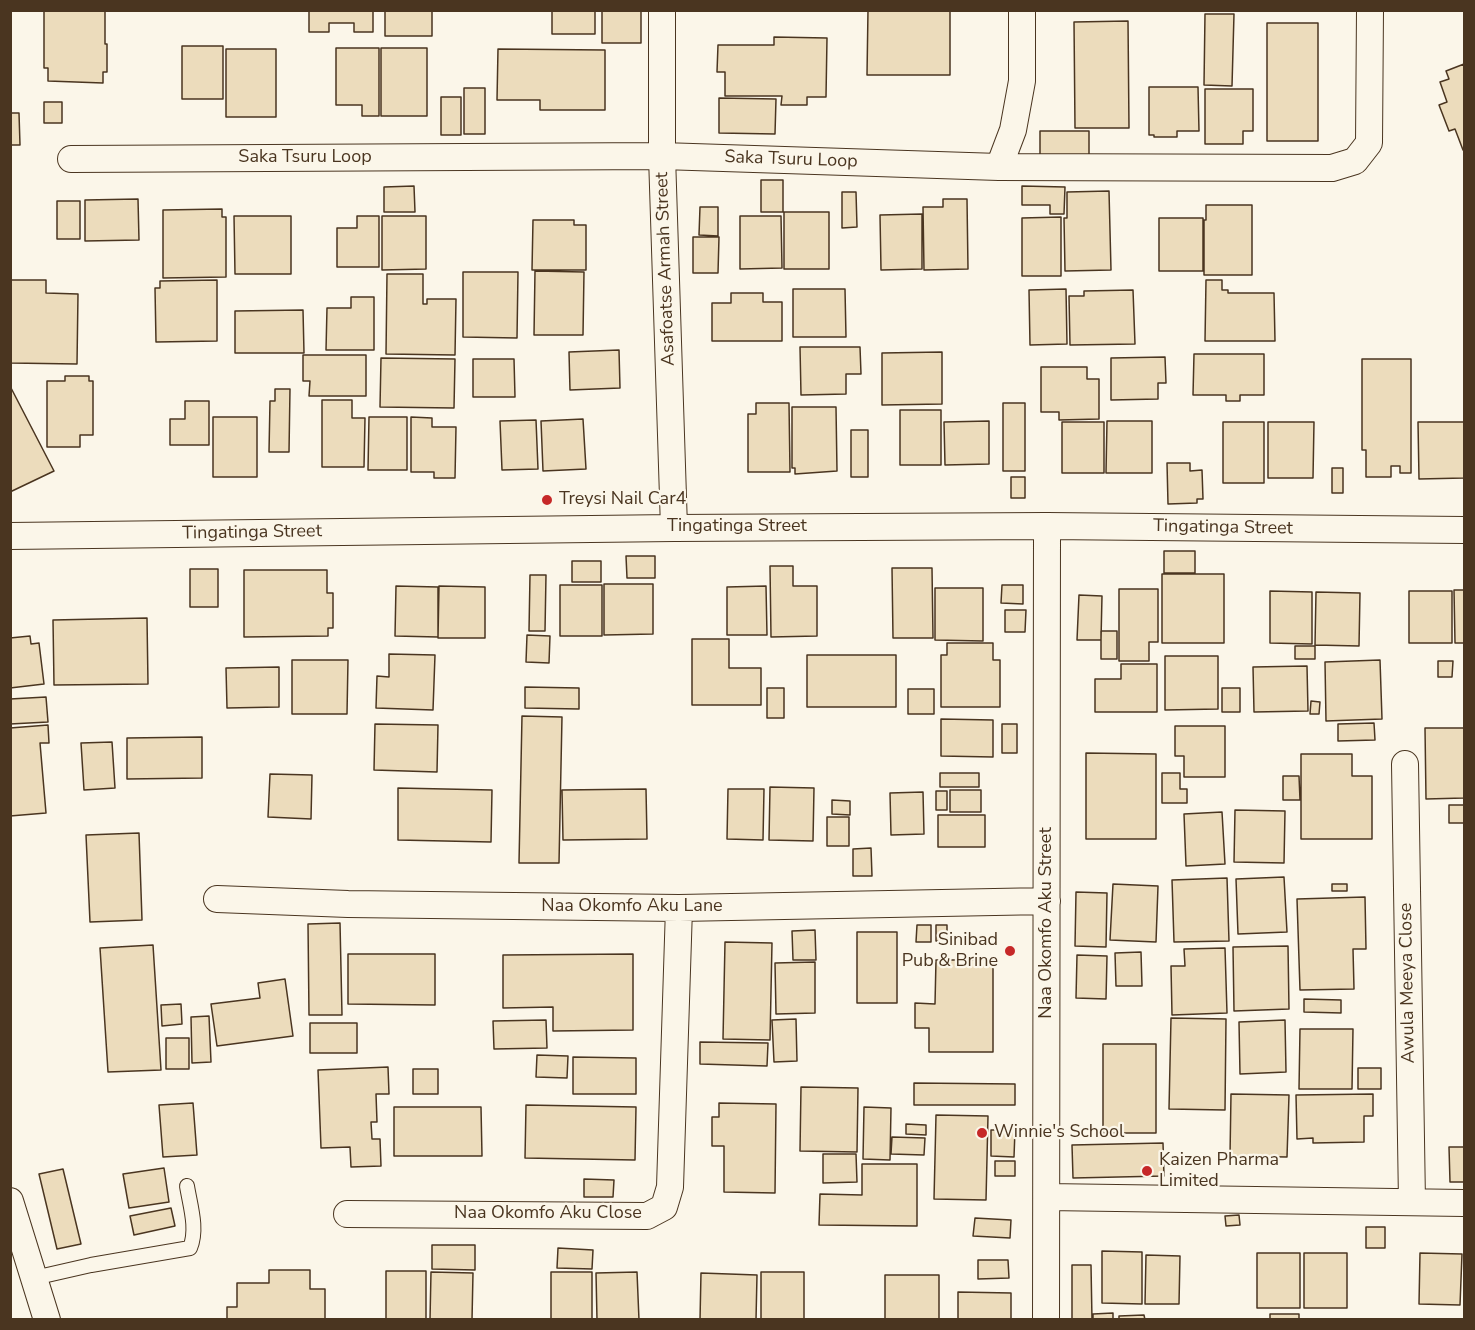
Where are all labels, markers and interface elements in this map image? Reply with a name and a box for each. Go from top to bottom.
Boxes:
street label: Saka Tsuru Loop [238,147,372,169]
street label: Saka Tsuru Loop [724,147,858,173]
street label: Asafoatse Armah Street [652,172,680,366]
place label: Treysi Nail Car4 [559,489,686,511]
marker: Treysi Nail Car4 [540,493,554,507]
street label: Tingatinga Street [667,516,807,538]
street label: Tingatinga Street [1153,516,1293,540]
street label: Tingatinga Street [182,521,322,545]
street label: Naa Okomfo Aku Street [1036,827,1058,1019]
street label: Naa Okomfo Aku Lane [541,896,723,918]
street label: Awula Meeya Close [1396,903,1420,1063]
place label: Sinibad Pub & Brine [902,930,998,972]
marker: Sinibad Pub & Brine [1003,944,1017,958]
place label: Winnie's School [994,1122,1124,1144]
marker: Winnie's School [975,1126,989,1140]
place label: Kaizen Pharma Limited [1159,1150,1279,1192]
marker: Kaizen Pharma Limited [1140,1164,1154,1178]
street label: Naa Okomfo Aku Close [454,1203,642,1225]

